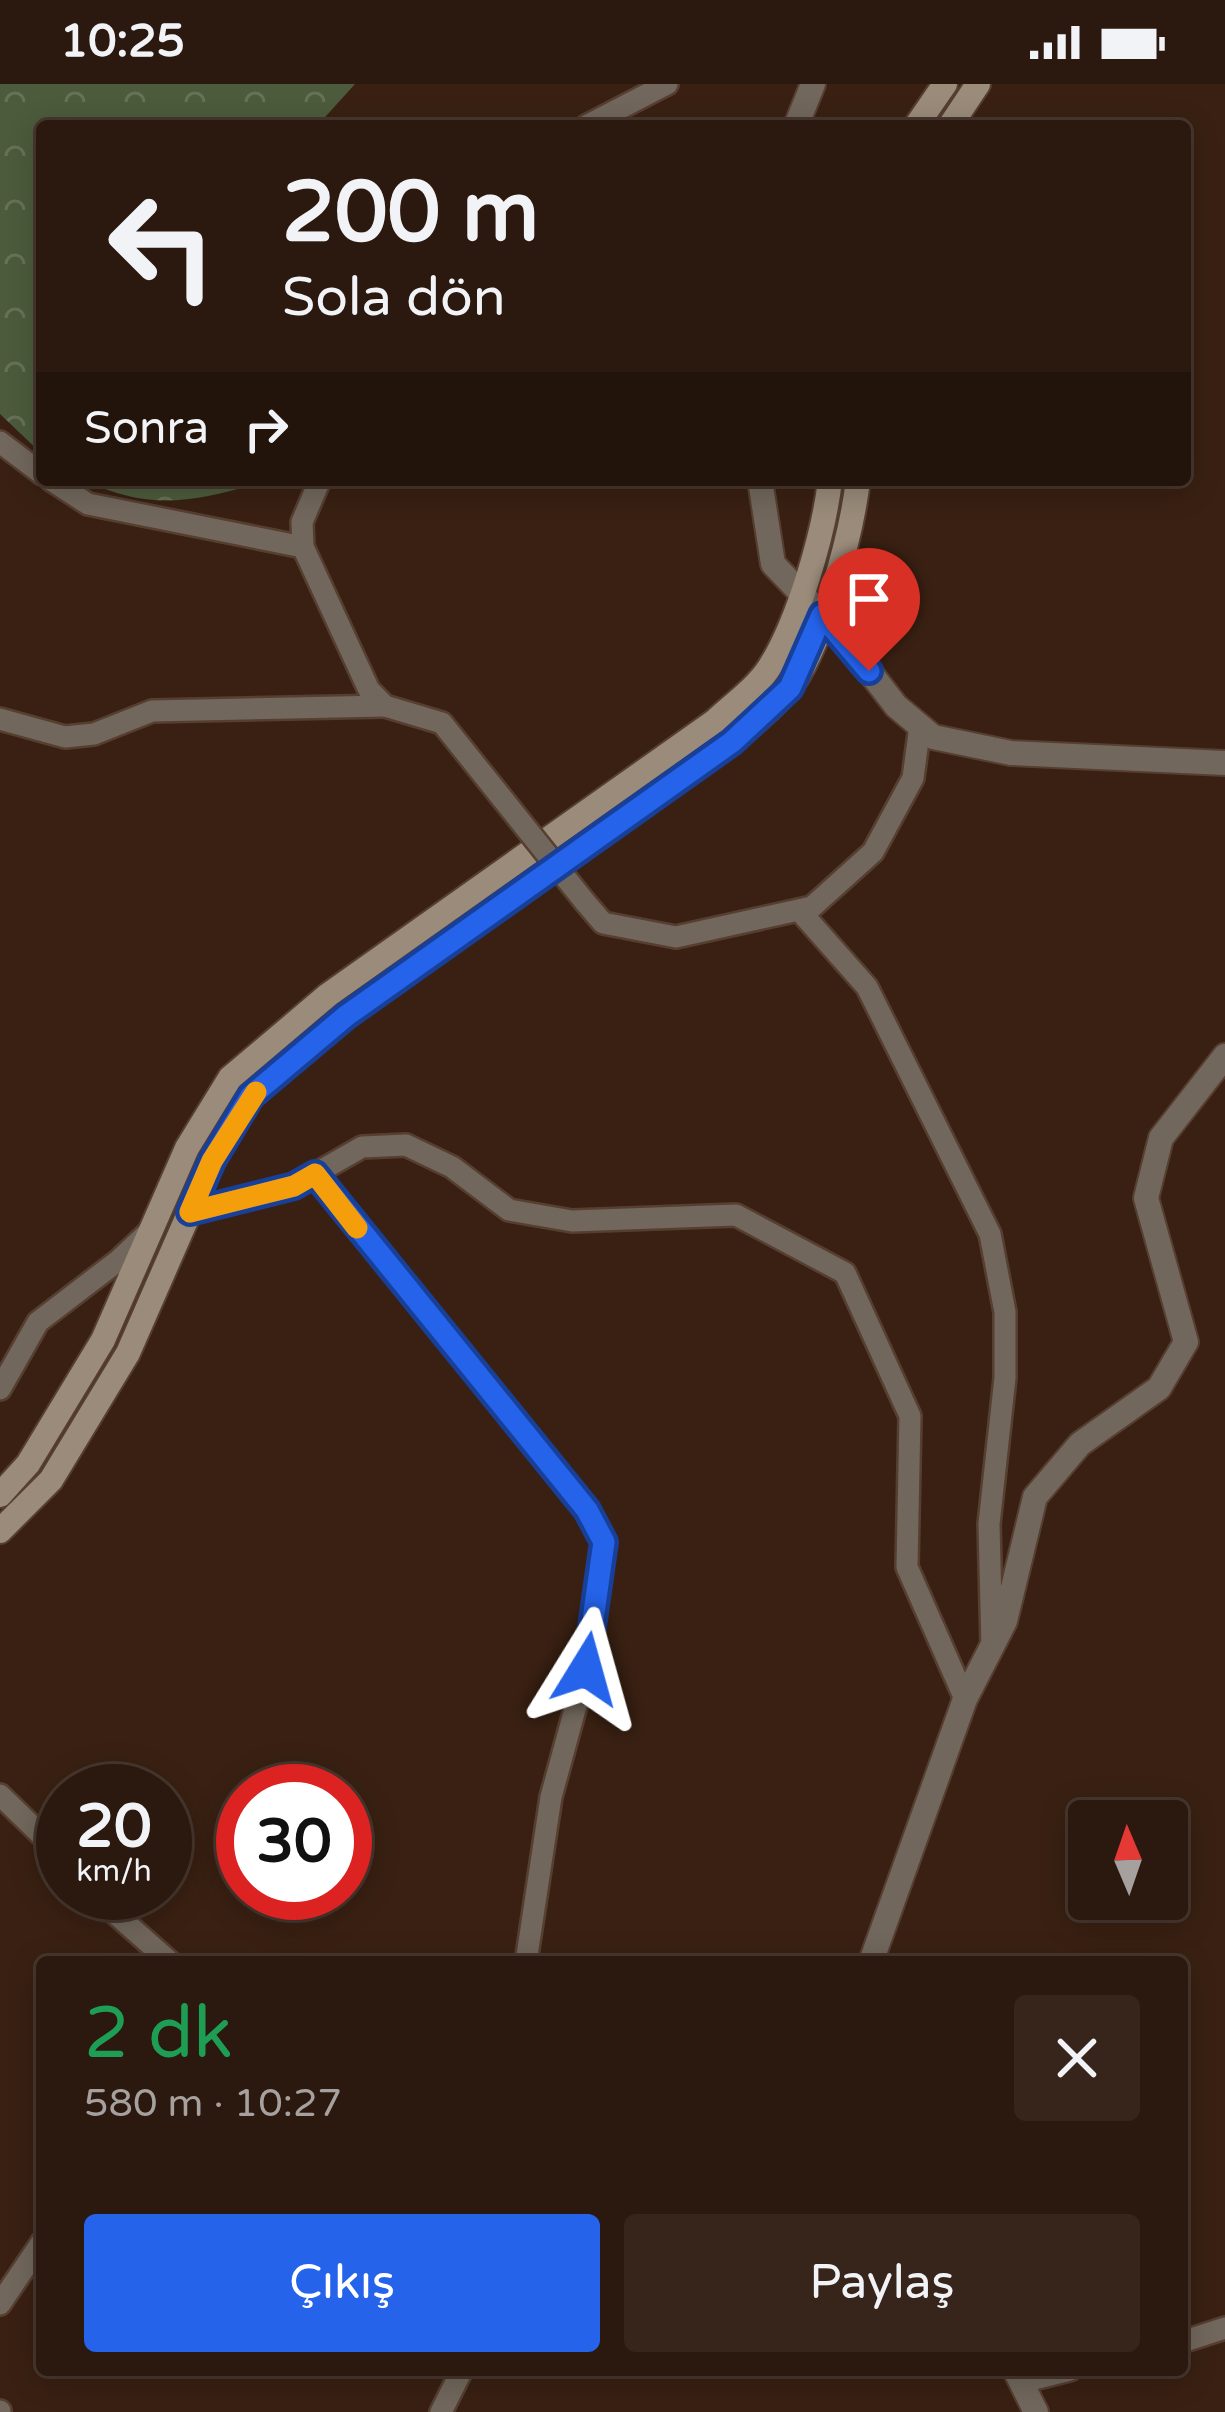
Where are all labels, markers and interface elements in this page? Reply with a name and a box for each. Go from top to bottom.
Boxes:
text: 10:25 [60,15,185,69]
text: 200 m [282,163,539,264]
icon: left [84,168,240,324]
text: Sola dön [282,265,506,330]
icon: right [233,396,299,462]
text: Sonra [84,402,209,456]
pin [818,548,920,671]
icon: arrive [836,566,902,632]
position arrow [523,1606,649,1732]
speed limit sign: 30 [216,1764,372,1920]
text: 20 [76,1791,152,1863]
north arrow [1068,1800,1188,1920]
map controls [1068,1800,1188,1920]
text: km/h [76,1853,152,1890]
text: 2 dk [84,1991,233,2078]
button: close [1014,1995,1140,2121]
text: 580 m · 10:27 [84,2080,342,2127]
button: Çıkış [84,2214,600,2352]
button: Paylaş [624,2214,1140,2352]

